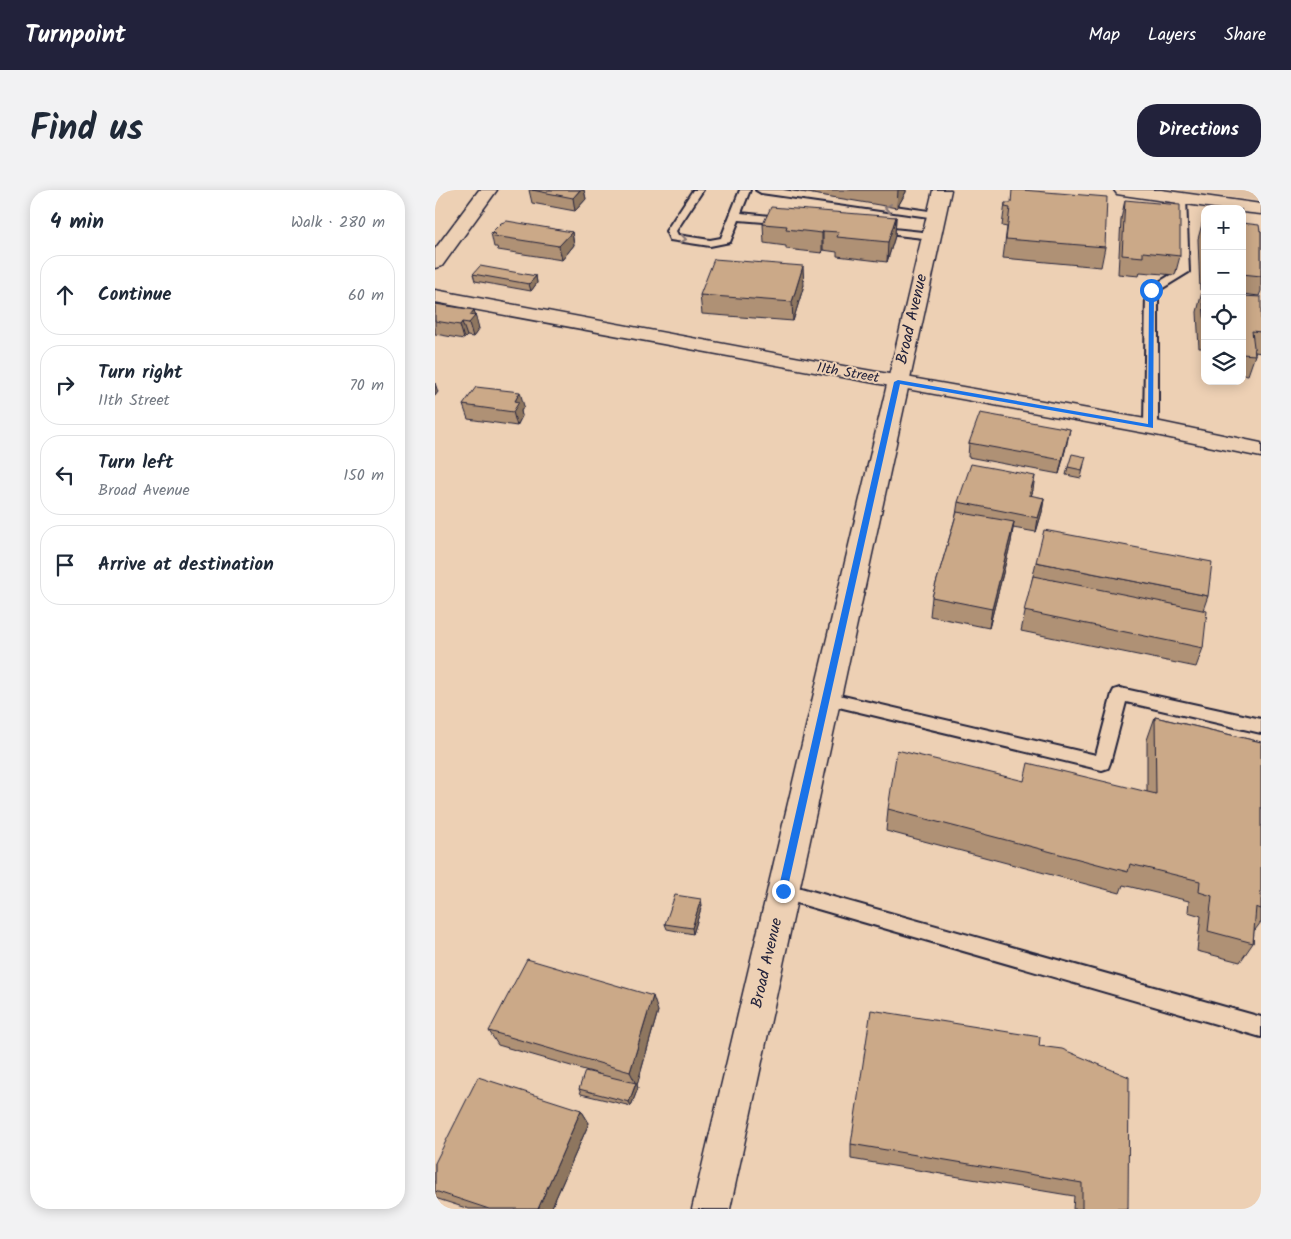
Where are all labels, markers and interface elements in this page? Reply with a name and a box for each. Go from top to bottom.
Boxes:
text: Turnpoint [25,16,126,55]
text: Map [1089,21,1120,50]
text: Layers [1148,21,1196,50]
text: Share [1224,21,1266,50]
text: Find us [30,102,143,158]
button: Directions [1137,104,1261,157]
one-way arrow [884,203,892,214]
map controls [1201,205,1246,385]
button: + [1201,205,1246,250]
text: 4 min [50,206,104,239]
text: Walk · 280 m [291,210,385,235]
one-way arrow [680,233,688,244]
button: − [1201,250,1246,295]
street label: Broad Avenue [890,271,934,367]
route start [1140,279,1163,302]
text: Continue [98,280,171,310]
icon: ahead [51,281,79,309]
text: 60 m [348,283,384,308]
button: locate [1201,295,1246,340]
button: layers [1201,340,1246,385]
street label: 11th Street [815,357,881,389]
text: Turn right [98,358,183,388]
icon: right [51,371,79,399]
text: 70 m [349,373,384,398]
text: 11th Street [98,388,170,413]
text: Turn left [98,448,173,478]
icon: left [51,461,79,489]
text: 150 m [343,463,384,488]
text: Broad Avenue [98,478,190,503]
text: Arrive at destination [98,550,274,580]
icon: arrive [51,551,79,579]
route end [772,880,795,903]
street label: Broad Avenue [745,915,789,1011]

